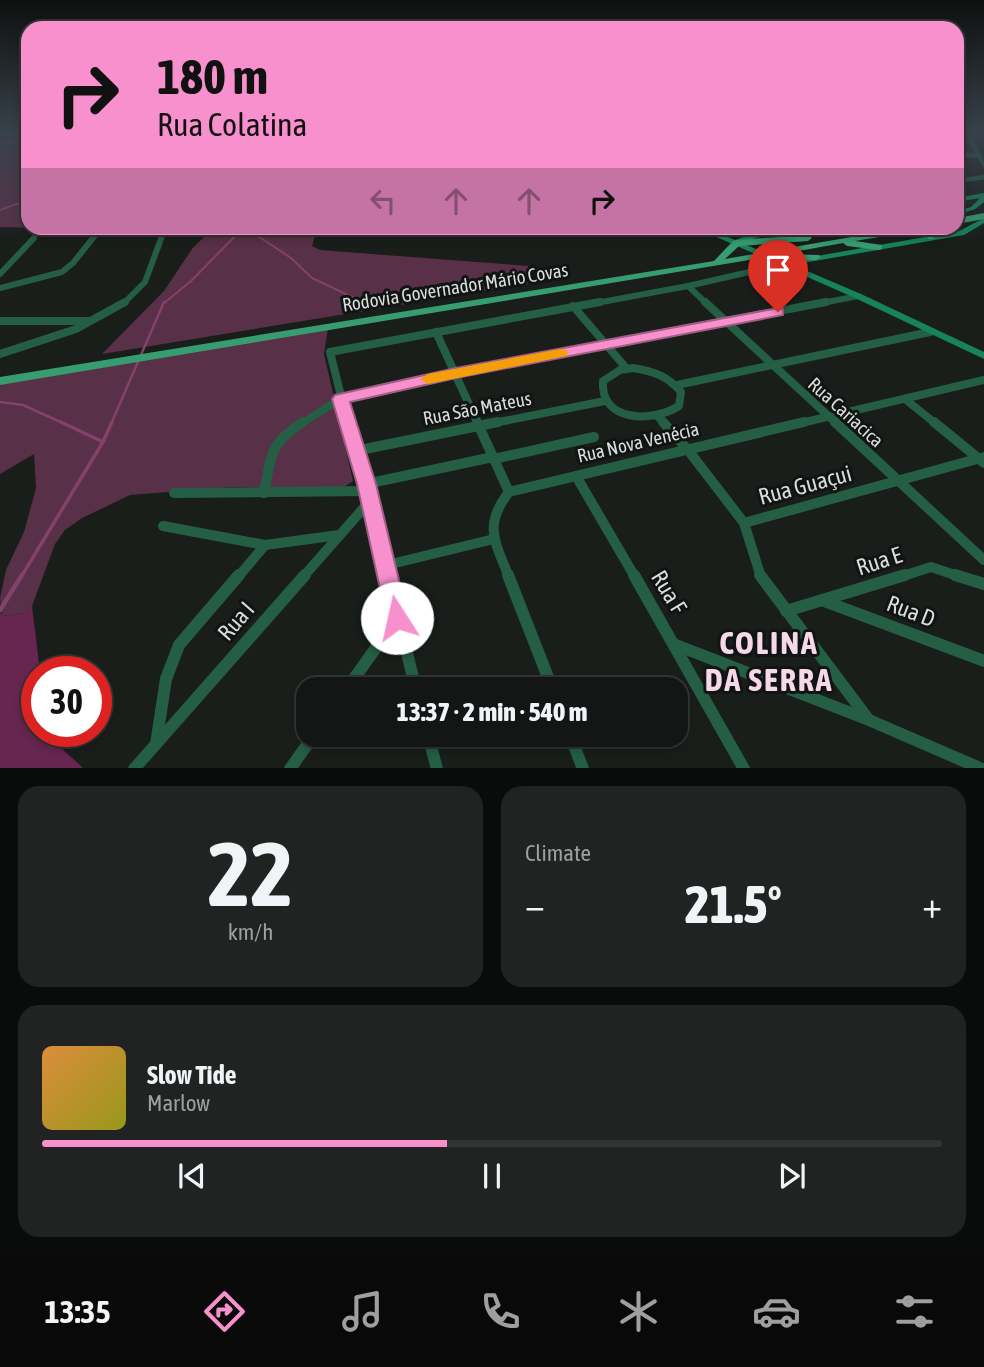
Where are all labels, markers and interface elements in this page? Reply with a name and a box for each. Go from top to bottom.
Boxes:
text: 180 m [157,48,268,104]
icon: right [42,49,133,140]
text: Rua Colatina [157,106,308,143]
icon: left [364,182,402,220]
icon: ahead [437,182,475,220]
icon: ahead [510,182,548,220]
icon: right [583,182,621,220]
pin [748,240,808,312]
icon: arrive [759,251,797,289]
street label: Rodovia Governador Mário Covas [341,258,570,316]
street label: Rua Cariacica [804,373,888,451]
street label: Rua São Mateus [421,387,533,429]
street label: Rua Nova Venécia [575,417,701,467]
street label: Rua Guaçui [756,460,854,510]
street label: Rua E [853,541,905,581]
street label: Rua F [646,566,692,619]
position arrow [360,581,434,655]
street label: Rua D [883,590,939,632]
street label: Rua I [212,596,260,646]
district label: COLINA DA SERRA [705,624,833,698]
speed limit sign: 30 [21,656,112,747]
text: 13:37 · 2 min · 540 m [397,697,587,727]
text: 22 [208,821,293,925]
text: Climate [525,840,591,866]
text: 21.5° [685,874,782,934]
text: − [525,883,545,926]
text: + [922,883,942,926]
text: km/h [228,919,273,945]
text: Slow Tide [147,1060,237,1090]
text: Marlow [147,1090,210,1116]
icon: previous [173,1157,211,1195]
icon: pause [473,1157,511,1195]
icon: next [773,1157,811,1195]
icon: directions [200,1287,249,1336]
icon: music [338,1287,387,1336]
icon: phone [476,1287,525,1336]
icon: climate [614,1287,663,1336]
icon: car [752,1287,801,1336]
icon: filters [890,1287,939,1336]
text: 13:35 [45,1293,110,1330]

